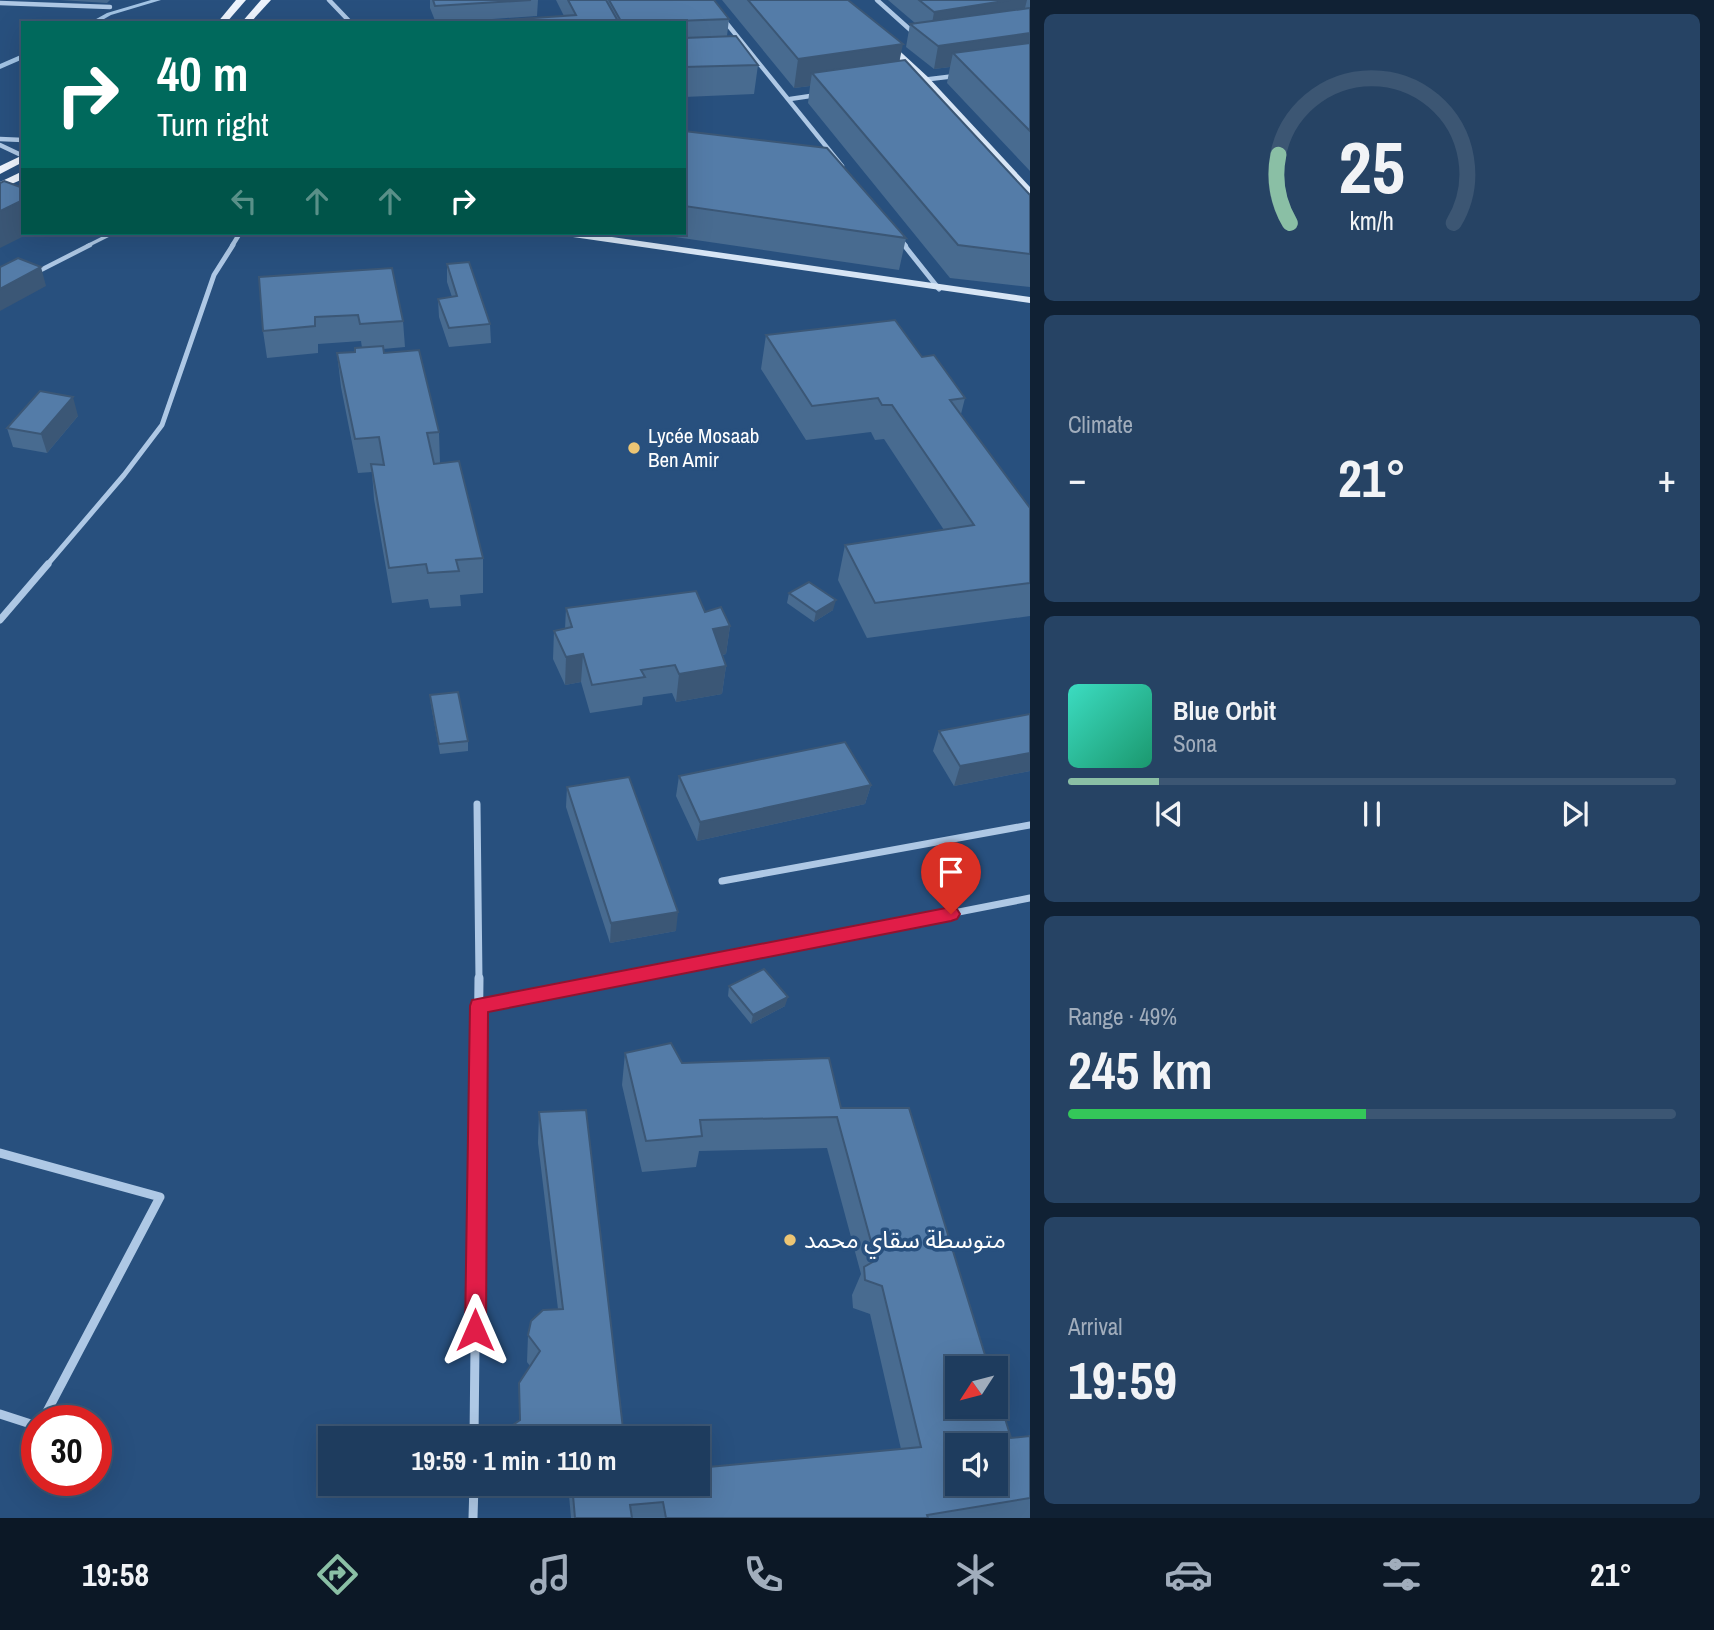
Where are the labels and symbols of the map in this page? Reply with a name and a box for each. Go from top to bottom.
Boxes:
place label: Lycée Mosaab Ben Amir [648,421,759,474]
marker: Lycée Mosaab Ben Amir [626,440,642,456]
pin [921,842,981,914]
place label: متوسطة سقاي محمد [804,1223,1006,1259]
marker: متوسطة سقاي محمد [782,1232,798,1248]
position arrow [438,1293,512,1367]
north arrow [945,1356,1008,1419]
speed limit sign: 30 [21,1405,112,1496]

